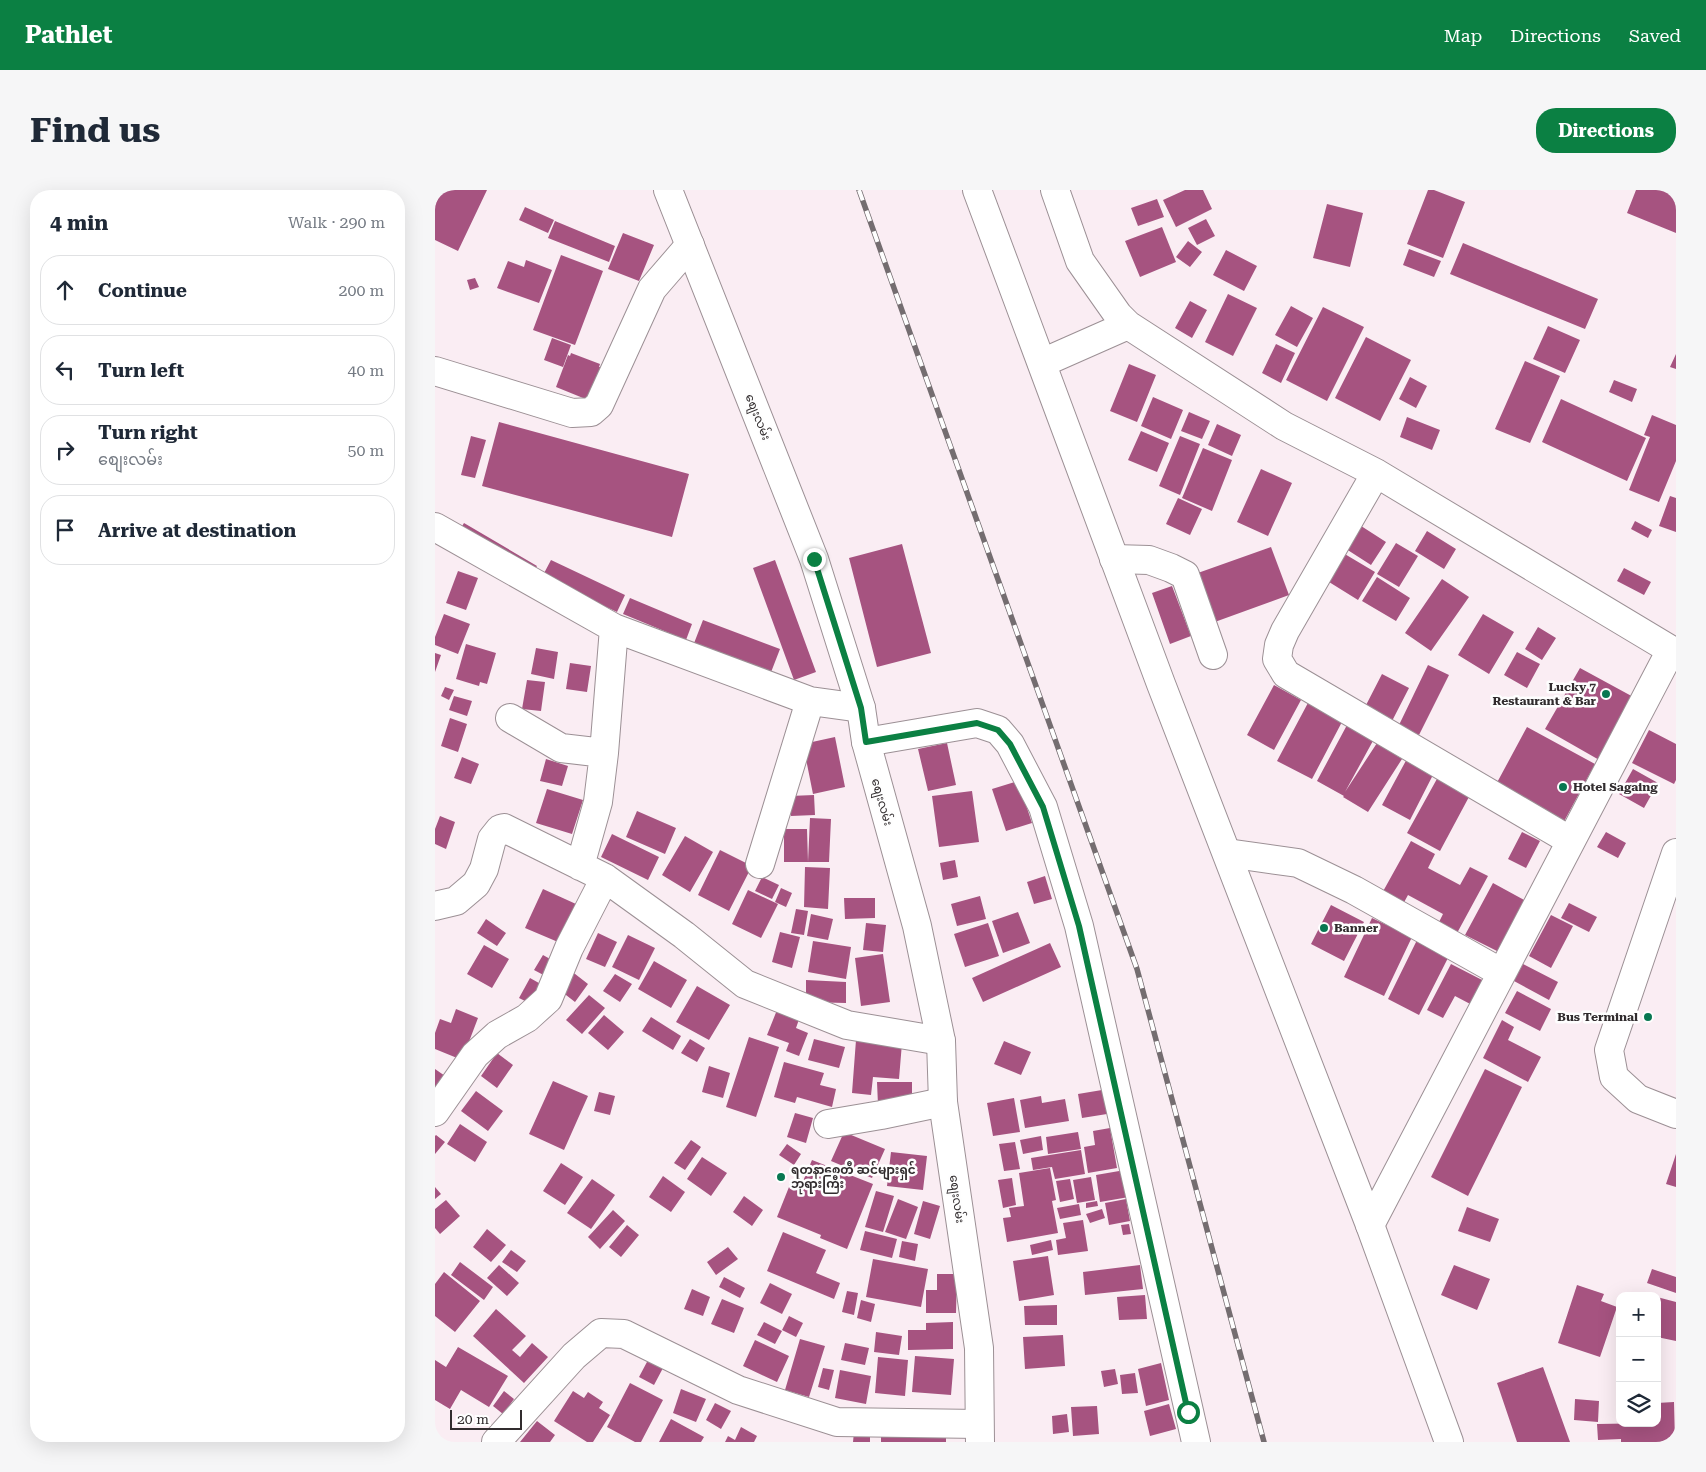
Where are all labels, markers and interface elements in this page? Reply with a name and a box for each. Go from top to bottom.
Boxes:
text: Pathlet [25,21,112,49]
text: Map [1444,25,1482,46]
text: Directions [1510,25,1601,46]
text: Saved [1629,25,1681,46]
button: Directions [1536,108,1676,153]
text: Find us [30,110,160,151]
text: 4 min [50,211,108,235]
text: Walk · 290 m [288,213,385,232]
icon: ahead [51,276,79,304]
text: Continue [98,279,187,302]
text: 200 m [338,281,384,300]
icon: left [51,356,79,384]
text: Turn left [98,359,184,382]
text: 40 m [347,361,384,380]
street label: စျေးလမ်း [740,391,775,443]
text: Turn right [98,421,198,444]
icon: right [51,436,79,464]
text: 50 m [347,441,384,460]
text: စျေးလမ်း [98,450,163,469]
icon: arrive [51,516,79,544]
text: Arrive at destination [98,519,296,542]
route end [803,548,826,571]
place label: Lucky 7 Restaurant & Bar [1493,680,1597,708]
marker: Lucky 7 Restaurant & Bar [1600,688,1612,700]
street label: စျေးလမ်း [866,776,897,828]
place label: Hotel Sagaing [1573,780,1658,794]
marker: Hotel Sagaing [1557,781,1569,793]
place label: Banner [1334,921,1379,935]
marker: Banner [1318,922,1330,934]
place label: Bus Terminal [1557,1010,1638,1024]
marker: Bus Terminal [1642,1011,1654,1023]
place label: ရတနာစေတီ ဆင်များရှင် ဘုရားကြီး [791,1160,916,1195]
marker: ရတနာစေတီ ဆင်များရှင် ဘုရားကြီး [775,1171,787,1183]
street label: စျေးလမ်း [944,1174,969,1224]
map controls [1616,1292,1661,1427]
button: + [1616,1292,1661,1337]
button: − [1616,1337,1661,1382]
button: layers [1616,1382,1661,1427]
route start [1177,1401,1200,1424]
scale bar [450,1407,523,1430]
text: 20 m [457,1411,489,1427]

